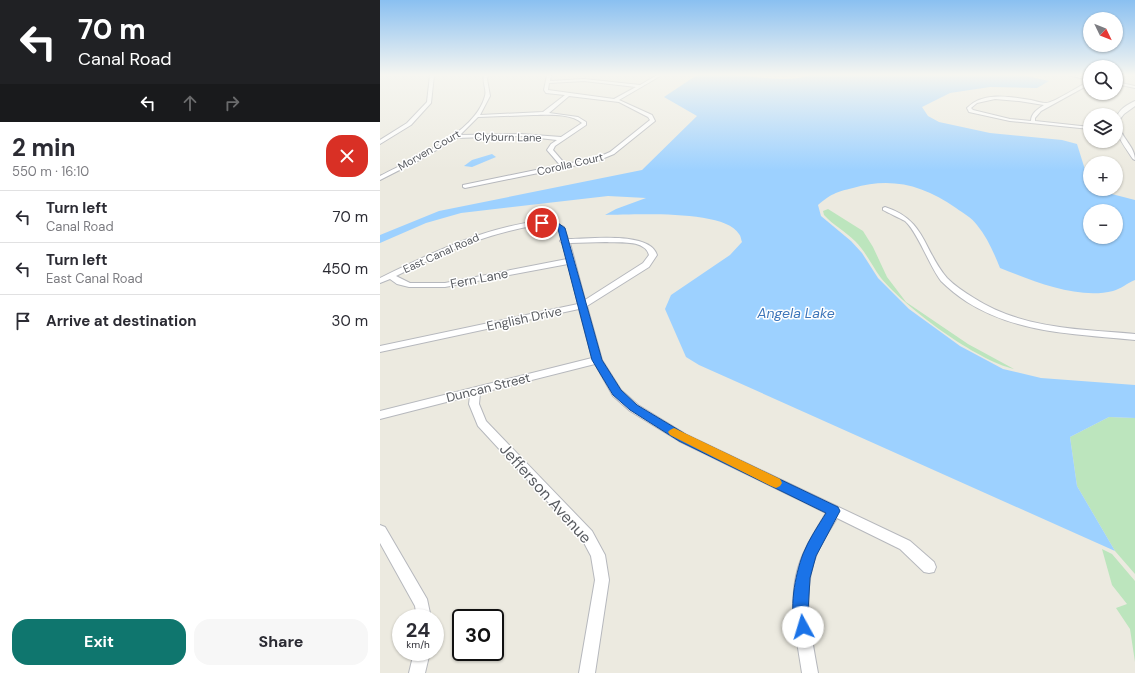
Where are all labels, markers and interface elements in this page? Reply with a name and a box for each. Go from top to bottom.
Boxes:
text: 70 m [78,11,146,48]
north arrow [1083,12,1123,52]
map controls [1083,12,1123,244]
icon: left [12,16,64,68]
text: Canal Road [78,47,172,71]
button: search [1083,60,1123,100]
icon: left [137,92,159,114]
icon: ahead [179,92,201,114]
icon: right [221,92,243,114]
button: layers [1083,108,1123,148]
street label: Morven Court [395,126,463,174]
street label: Clyburn Lane [474,129,542,145]
text: 2 min [12,132,75,163]
button: close [326,135,368,177]
street label: Corolla Court [535,150,605,178]
button: + [1083,156,1123,196]
text: 550 m · 16:10 [12,163,89,180]
text: Turn left [46,198,107,218]
button: − [1083,204,1123,244]
icon: left [12,206,34,228]
pin [525,206,559,240]
text: 70 m [333,207,368,227]
icon: arrive [531,212,553,234]
text: Canal Road [46,218,114,235]
street label: East Canal Road [401,230,481,276]
text: Turn left [46,250,107,270]
icon: left [12,258,34,280]
text: 450 m [322,259,368,279]
street label: Fern Lane [449,265,509,292]
text: East Canal Road [46,270,143,287]
street label: English Drive [485,302,563,335]
water label: Angela Lake [756,304,835,322]
icon: arrive [12,310,34,332]
text: Arrive at destination [46,311,197,331]
text: 30 m [332,311,368,331]
street label: Duncan Street [444,369,532,406]
street label: Jefferson Avenue [495,439,596,548]
position arrow [782,606,824,648]
speed limit sign: 30 [452,609,504,661]
text: 24 [406,617,430,643]
button: Exit [12,619,186,665]
button: Share [194,619,368,665]
text: km/h [406,638,430,651]

